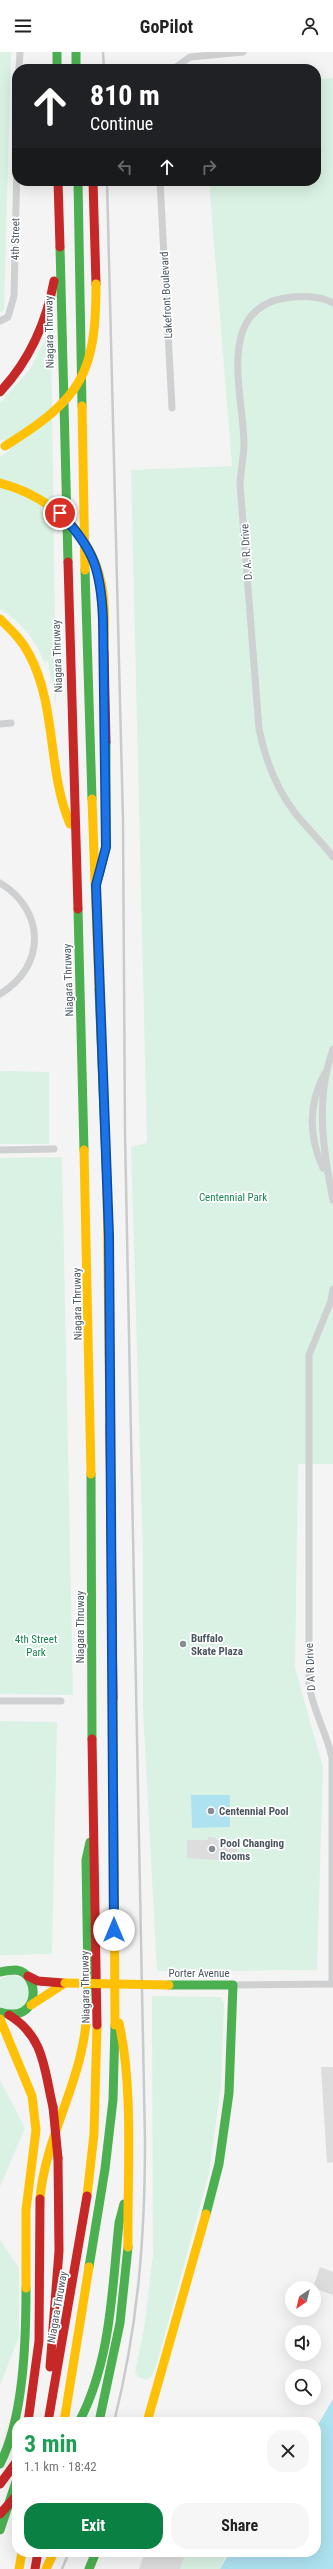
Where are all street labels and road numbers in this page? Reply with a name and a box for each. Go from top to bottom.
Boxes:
street label: 4th Street [9,218,22,260]
street label: Lakefront Boulevard [158,251,175,339]
street label: Niagara Thruway [42,295,57,368]
street label: D. A. R. Drive [238,524,255,580]
street label: Niagara Thruway [50,619,65,693]
street label: Niagara Thruway [61,943,76,1017]
street label: Niagara Thruway [70,1267,85,1340]
street label: Niagara Thruway [74,1590,87,1663]
street label: D A R Drive [303,1643,318,1691]
street label: Niagara Thruway [78,1950,93,2023]
street label: Porter Avenue [168,1967,230,1980]
street label: Niagara Thruway [45,2270,70,2344]

